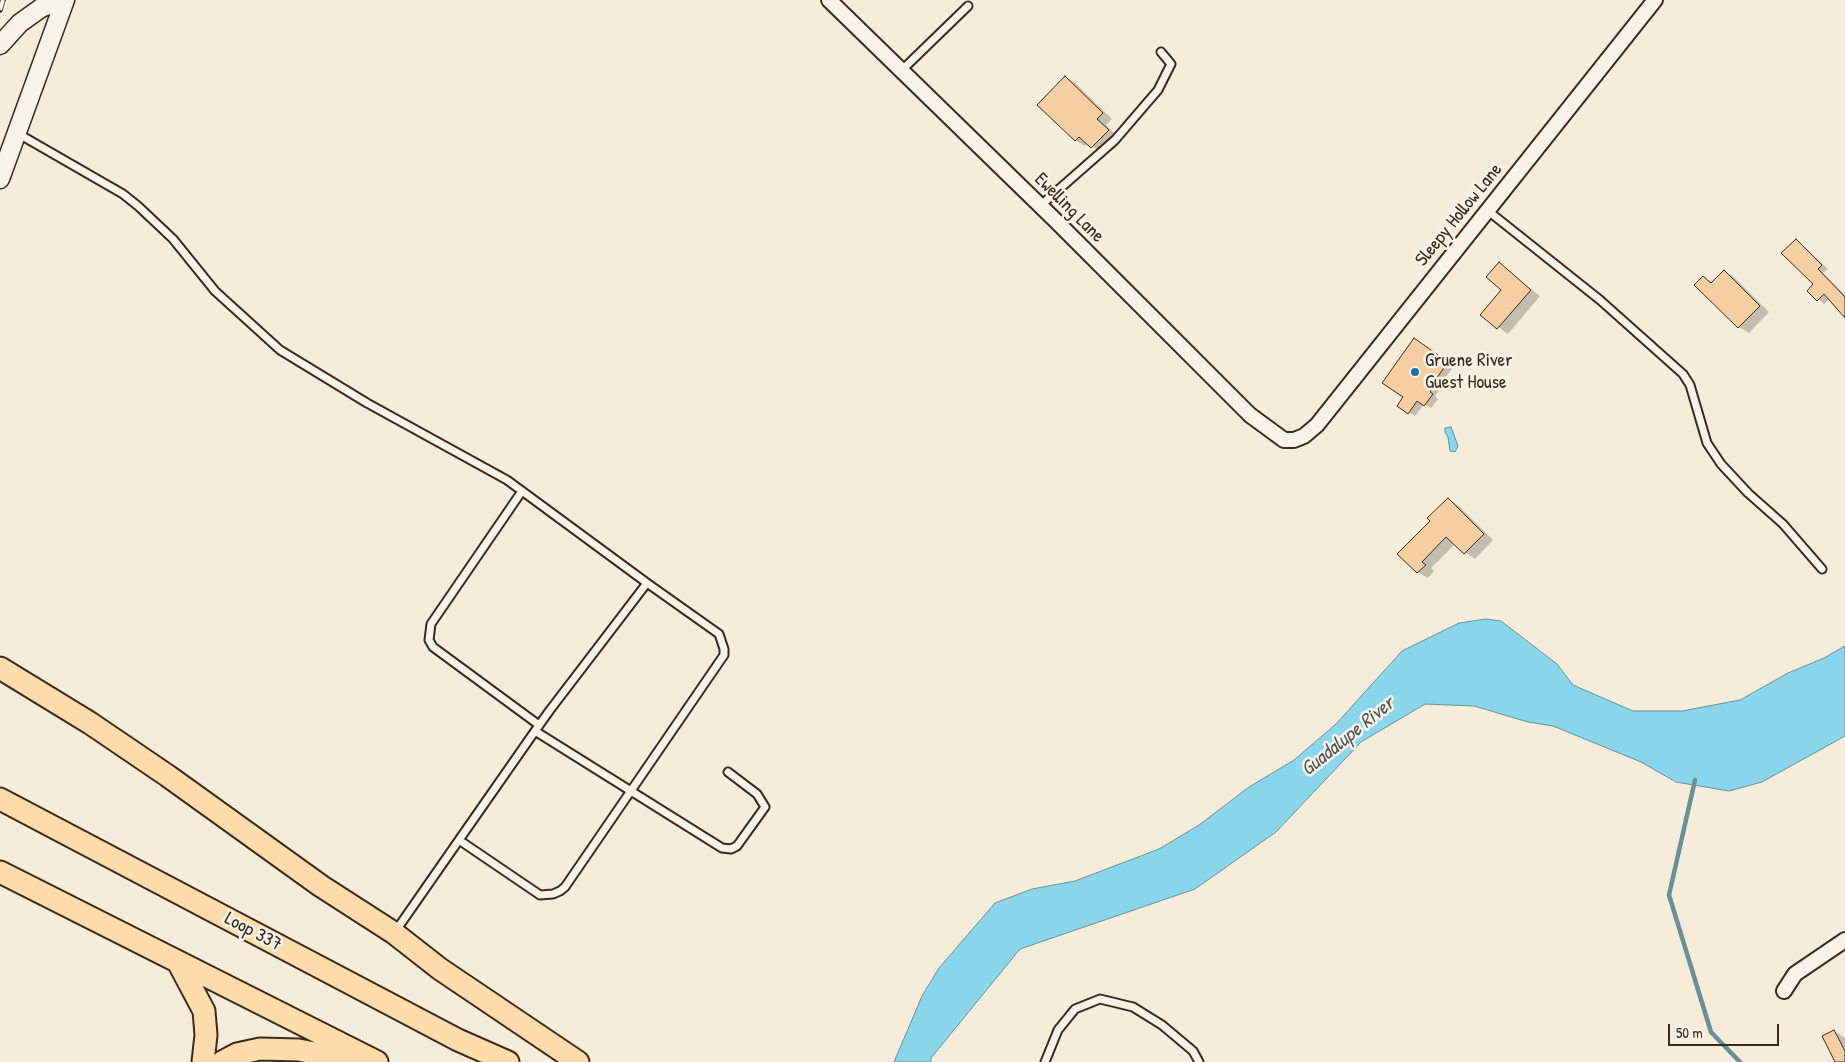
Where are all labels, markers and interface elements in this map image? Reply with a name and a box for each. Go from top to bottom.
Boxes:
street label: Sleepy Hollow Lane [1411,159,1507,271]
street label: Ewelling Lane [1029,168,1109,248]
place label: Gruene River Guest House [1425,350,1512,394]
marker: Gruene River Guest House [1409,366,1421,378]
water label: Guadalupe River [1297,692,1399,782]
street label: Loop 337 [221,908,285,956]
scale bar [1670,1014,1781,1046]
text: 50 m [1676,1022,1703,1043]

